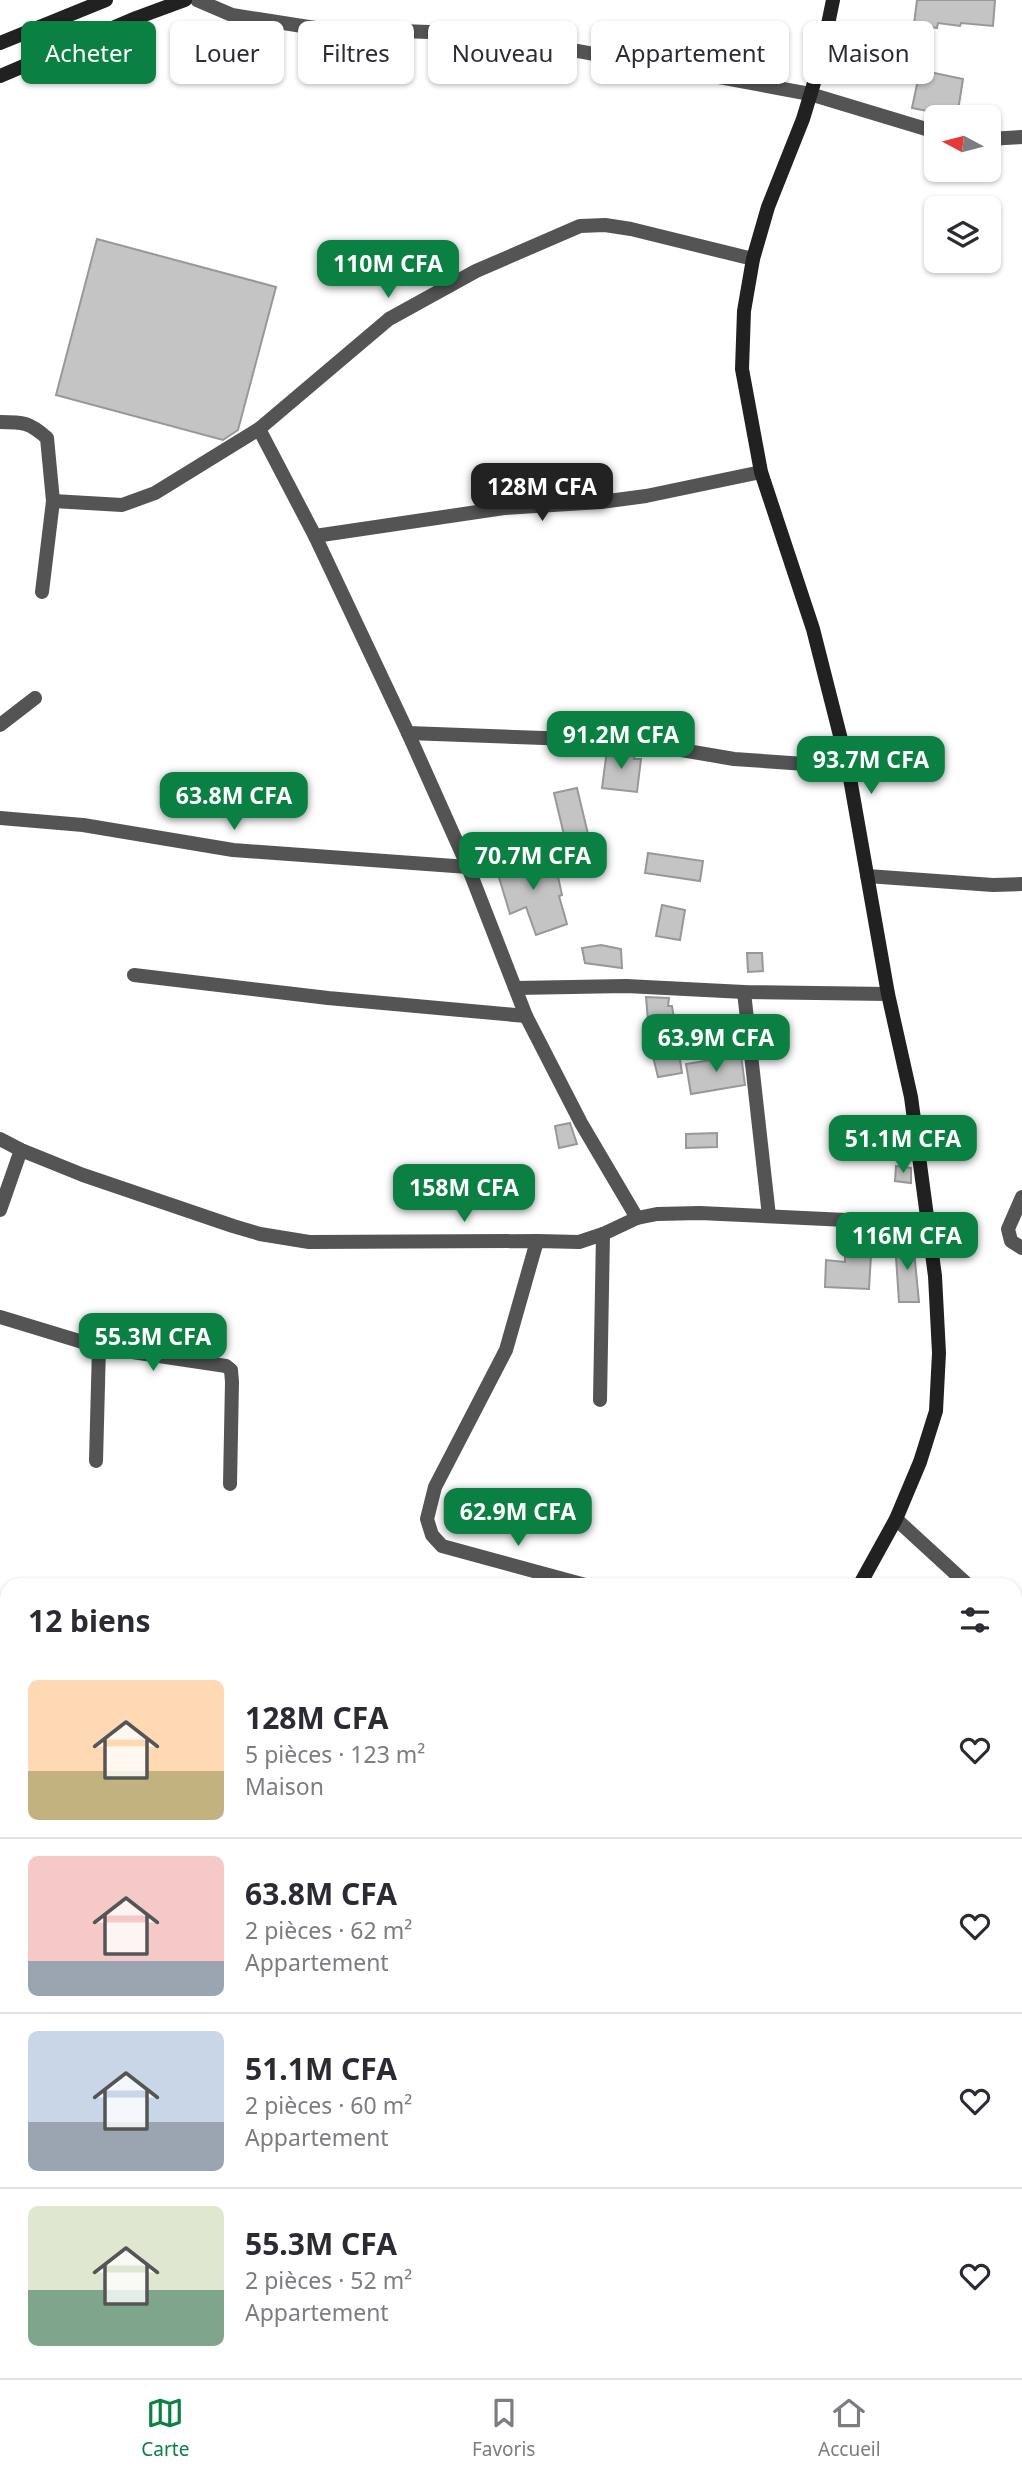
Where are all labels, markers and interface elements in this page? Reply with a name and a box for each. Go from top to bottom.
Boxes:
chip: Acheter [21,21,156,84]
chip: Louer [170,21,284,84]
chip: Filtres [298,21,414,84]
chip: Nouveau [428,21,577,84]
chip: Appartement [591,21,789,84]
chip: Maison [803,21,934,84]
north arrow [924,105,1001,182]
map controls [924,105,1001,273]
button: layers [924,196,1001,273]
pin: 110M CFA [316,240,460,300]
text: 110M CFA [333,247,443,279]
pin: 128M CFA [470,463,614,523]
text: 128M CFA [487,470,597,502]
pin: 91.2M CFA [541,712,701,771]
text: 91.2M CFA [563,718,679,750]
pin: 93.7M CFA [791,736,951,796]
text: 93.7M CFA [813,743,929,775]
pin: 63.8M CFA [154,772,314,832]
text: 63.8M CFA [176,779,292,811]
pin: 70.7M CFA [453,832,613,892]
text: 70.7M CFA [475,839,591,871]
pin: 63.9M CFA [636,1014,796,1074]
text: 63.9M CFA [658,1021,774,1053]
pin: 51.1M CFA [823,1116,983,1175]
text: 51.1M CFA [845,1122,961,1154]
pin: 158M CFA [392,1164,536,1224]
text: 158M CFA [409,1171,519,1203]
pin: 116M CFA [835,1212,979,1272]
text: 116M CFA [852,1219,962,1251]
pin: 55.3M CFA [73,1314,233,1373]
text: 55.3M CFA [95,1320,211,1352]
pin: 62.9M CFA [438,1488,598,1548]
text: 62.9M CFA [460,1495,576,1527]
text: 12 biens [28,1600,151,1641]
icon: filters [956,1601,994,1639]
text: 128M CFA [245,1697,388,1738]
icon: home [84,1708,168,1792]
icon: heart [956,1731,994,1769]
text: 5 pièces · 123 m² [245,1738,425,1770]
text: Maison [245,1770,324,1802]
text: 63.8M CFA [245,1873,397,1914]
icon: home [84,1884,168,1968]
icon: heart [956,1907,994,1945]
text: 2 pièces · 62 m² [245,1914,412,1946]
text: Appartement [245,1946,389,1978]
text: 51.1M CFA [245,2048,397,2089]
icon: home [84,2059,168,2143]
icon: heart [956,2082,994,2120]
text: 2 pièces · 60 m² [245,2089,412,2121]
text: Appartement [245,2121,389,2153]
text: 55.3M CFA [245,2223,397,2264]
icon: home [84,2234,168,2318]
icon: heart [956,2257,994,2295]
text: 2 pièces · 52 m² [245,2264,412,2296]
text: Appartement [245,2296,389,2328]
tab: Carte [141,2394,189,2462]
tab: Favoris [472,2394,535,2462]
tab: Accueil [818,2394,881,2462]

